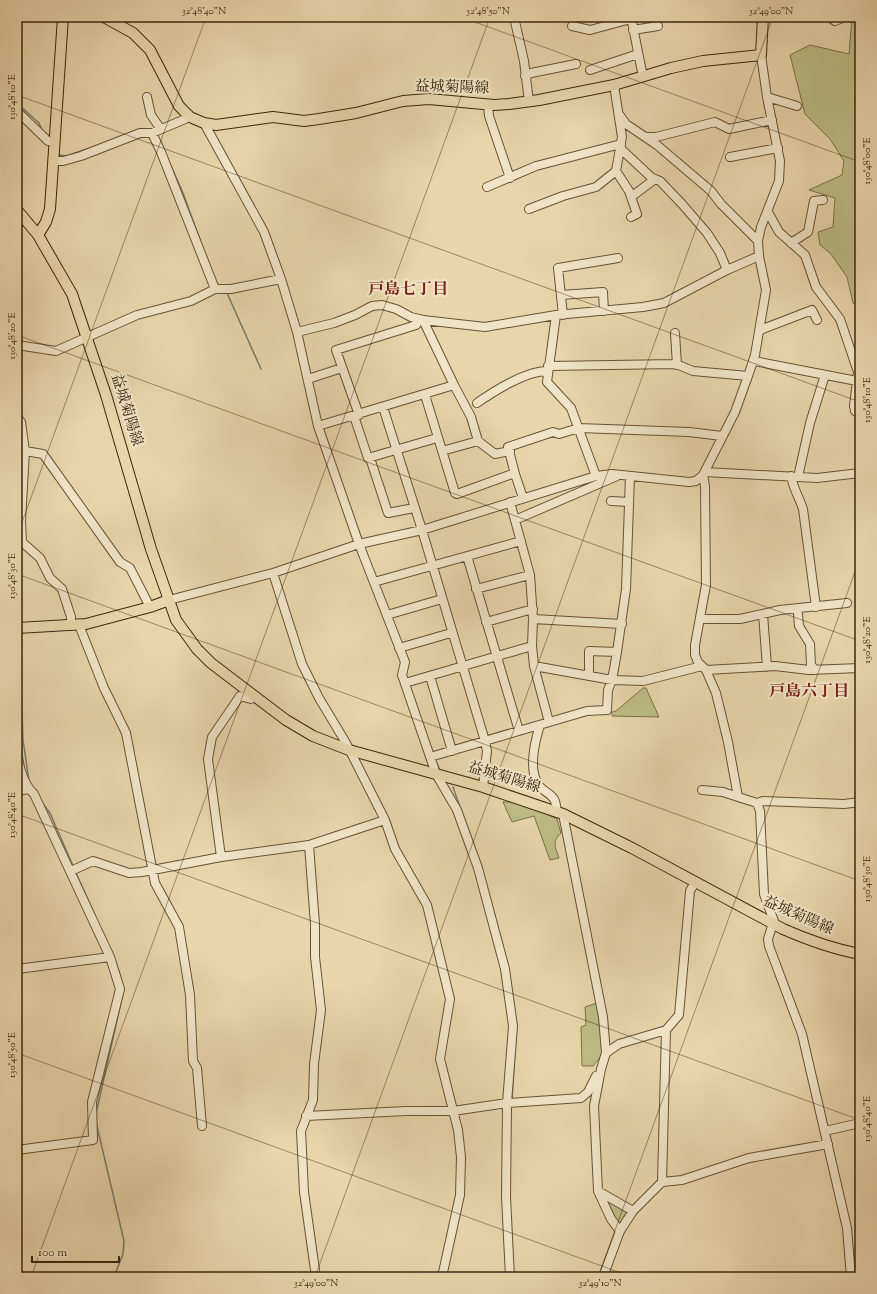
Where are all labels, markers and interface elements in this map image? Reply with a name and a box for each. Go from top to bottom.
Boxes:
text: 32°48'40"N [182,4,226,19]
text: 32°48'50"N [466,4,510,19]
text: 32°49'00"N [749,4,793,19]
text: 130°48'10"E [5,74,20,120]
street label: 益城菊陽線 [414,76,490,100]
text: 130°48'00"E [860,137,875,185]
district label: 戸島七丁目 [368,279,448,302]
text: 130°48'20"E [5,313,20,359]
street label: 益城菊陽線 [105,371,147,449]
text: 130°48'10"E [860,377,875,423]
text: 130°48'30"E [5,553,20,599]
text: 130°48'20"E [860,617,875,663]
district label: 戸島六丁目 [769,681,849,704]
street label: 益城菊陽線 [465,757,543,799]
text: 130°48'40"E [5,792,20,838]
text: 130°48'30"E [860,856,875,902]
street label: 益城菊陽線 [759,891,837,941]
text: 130°48'50"E [5,1032,20,1078]
text: 130°48'40"E [860,1096,875,1142]
scale bar [32,1238,119,1264]
text: 100 m [38,1244,67,1262]
text: 32°49'00"N [294,1276,338,1291]
text: 32°49'10"N [578,1276,622,1291]

